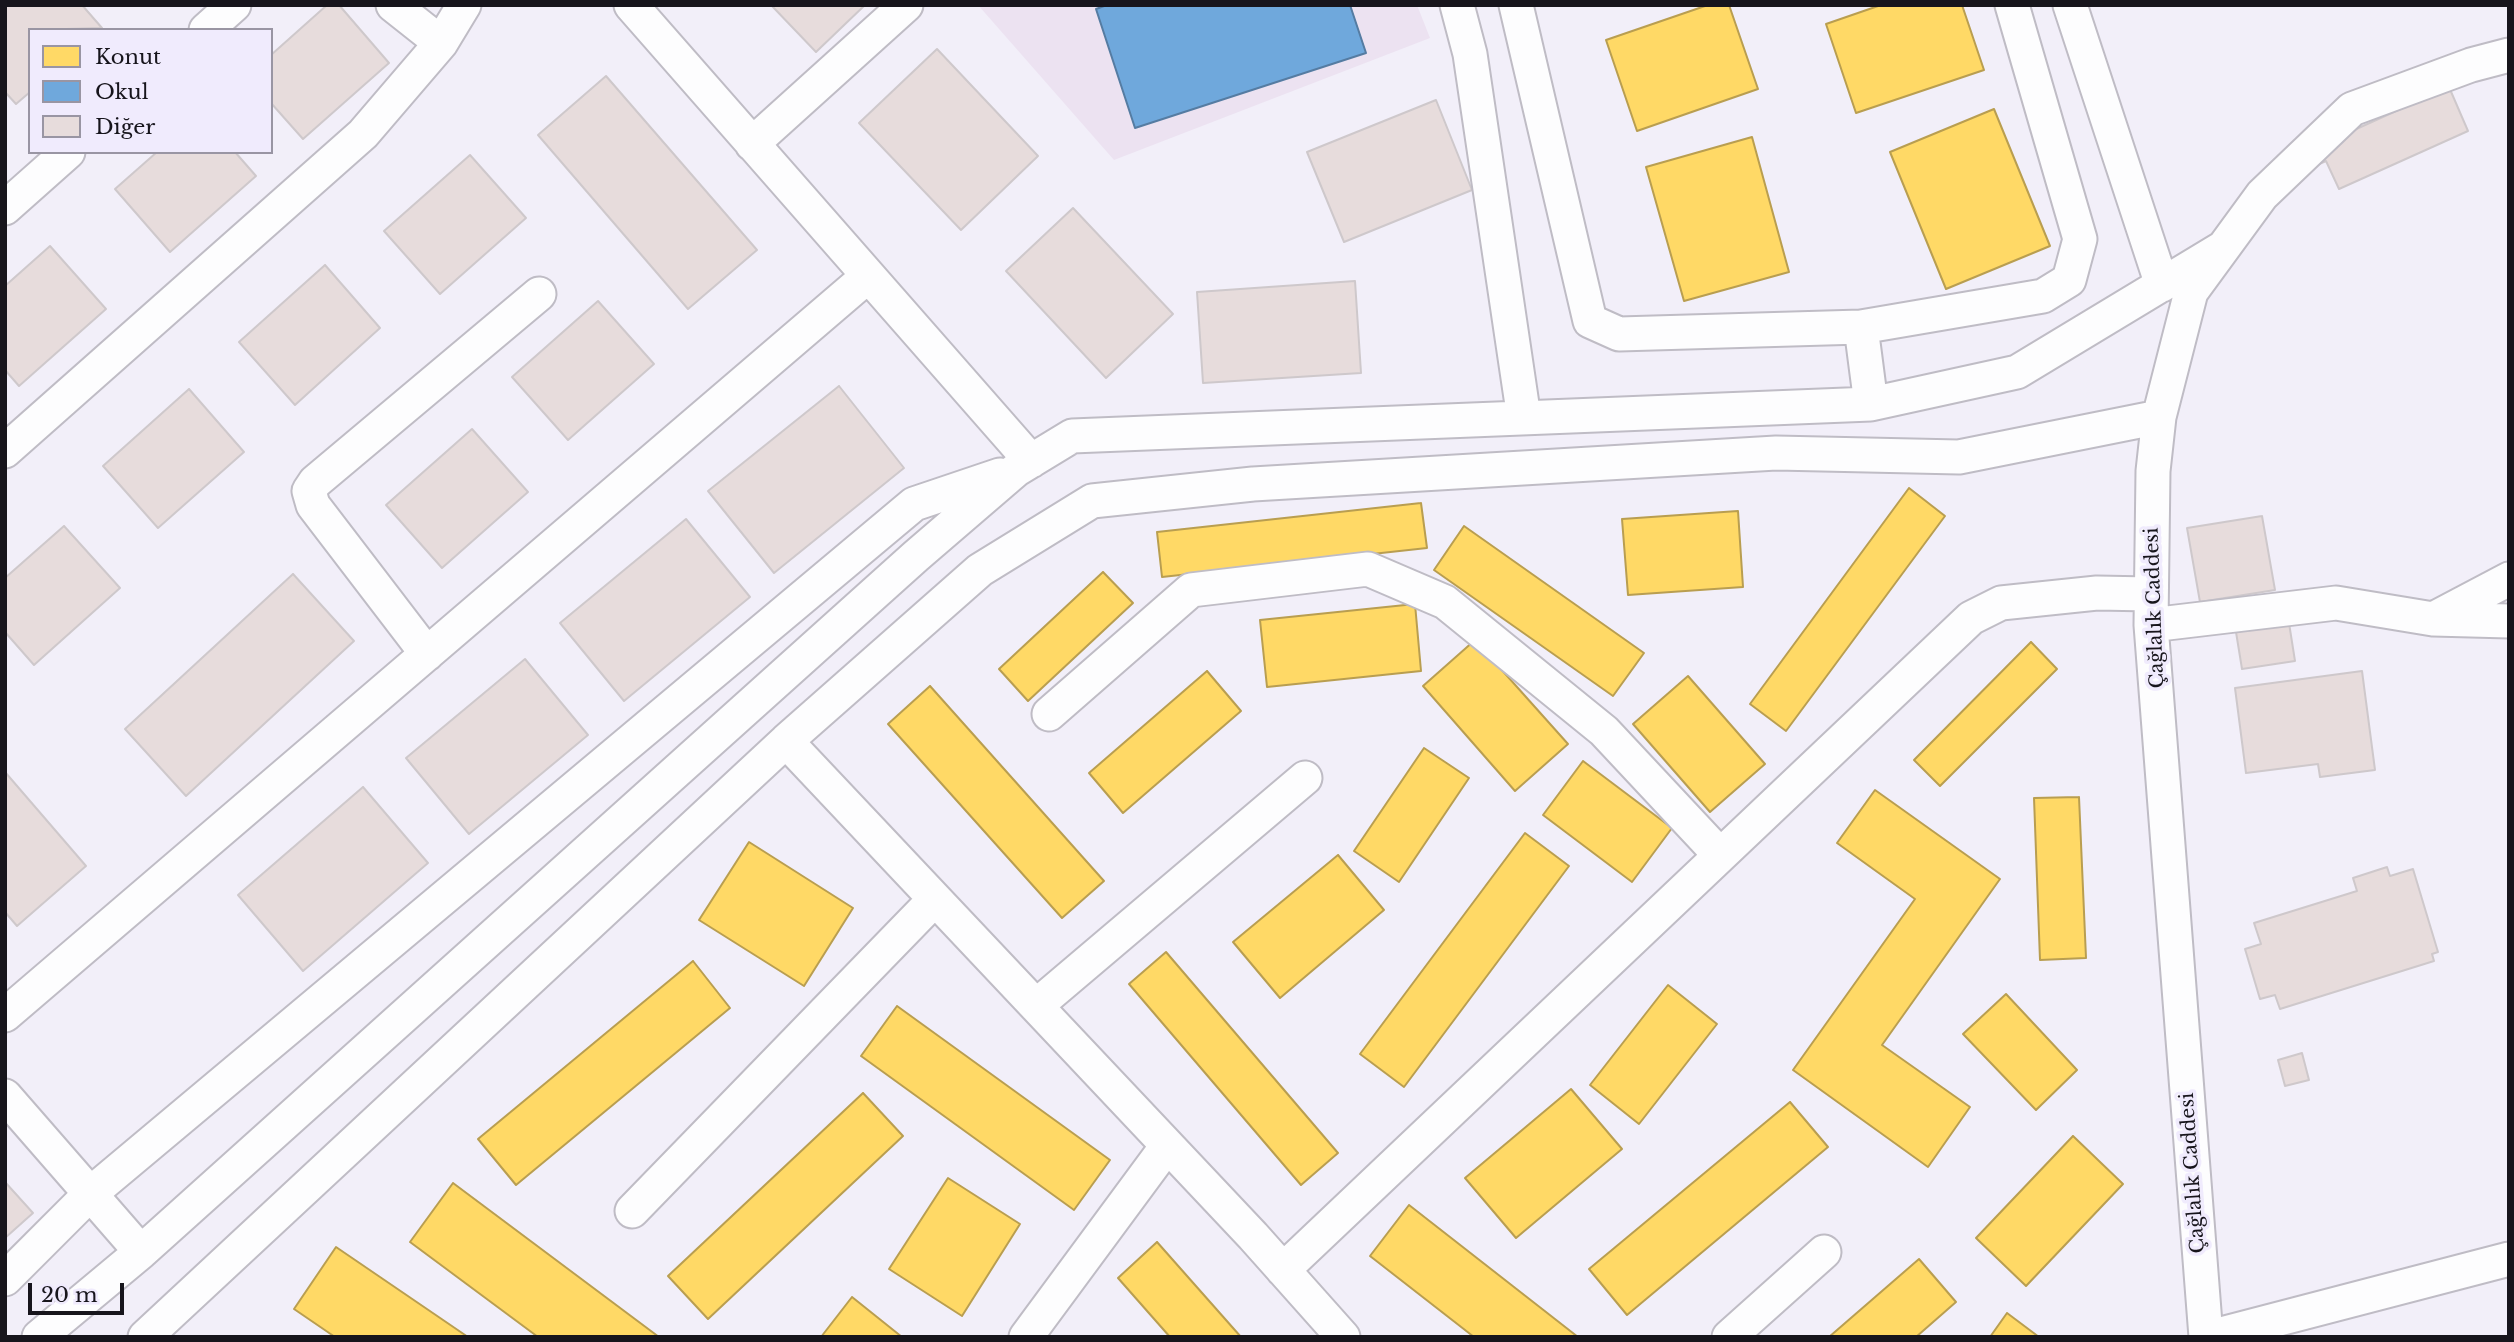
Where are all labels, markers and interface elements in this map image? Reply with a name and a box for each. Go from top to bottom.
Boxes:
legend [28,28,273,154]
text: Konut [95,44,161,70]
text: Okul [95,79,148,105]
text: Diğer [95,114,155,140]
street label: Çağlalık Caddesi [2141,527,2169,689]
street label: Çağlalık Caddesi [2176,1092,2210,1254]
scale bar [32,1268,128,1312]
text: 20 m [41,1282,98,1308]

